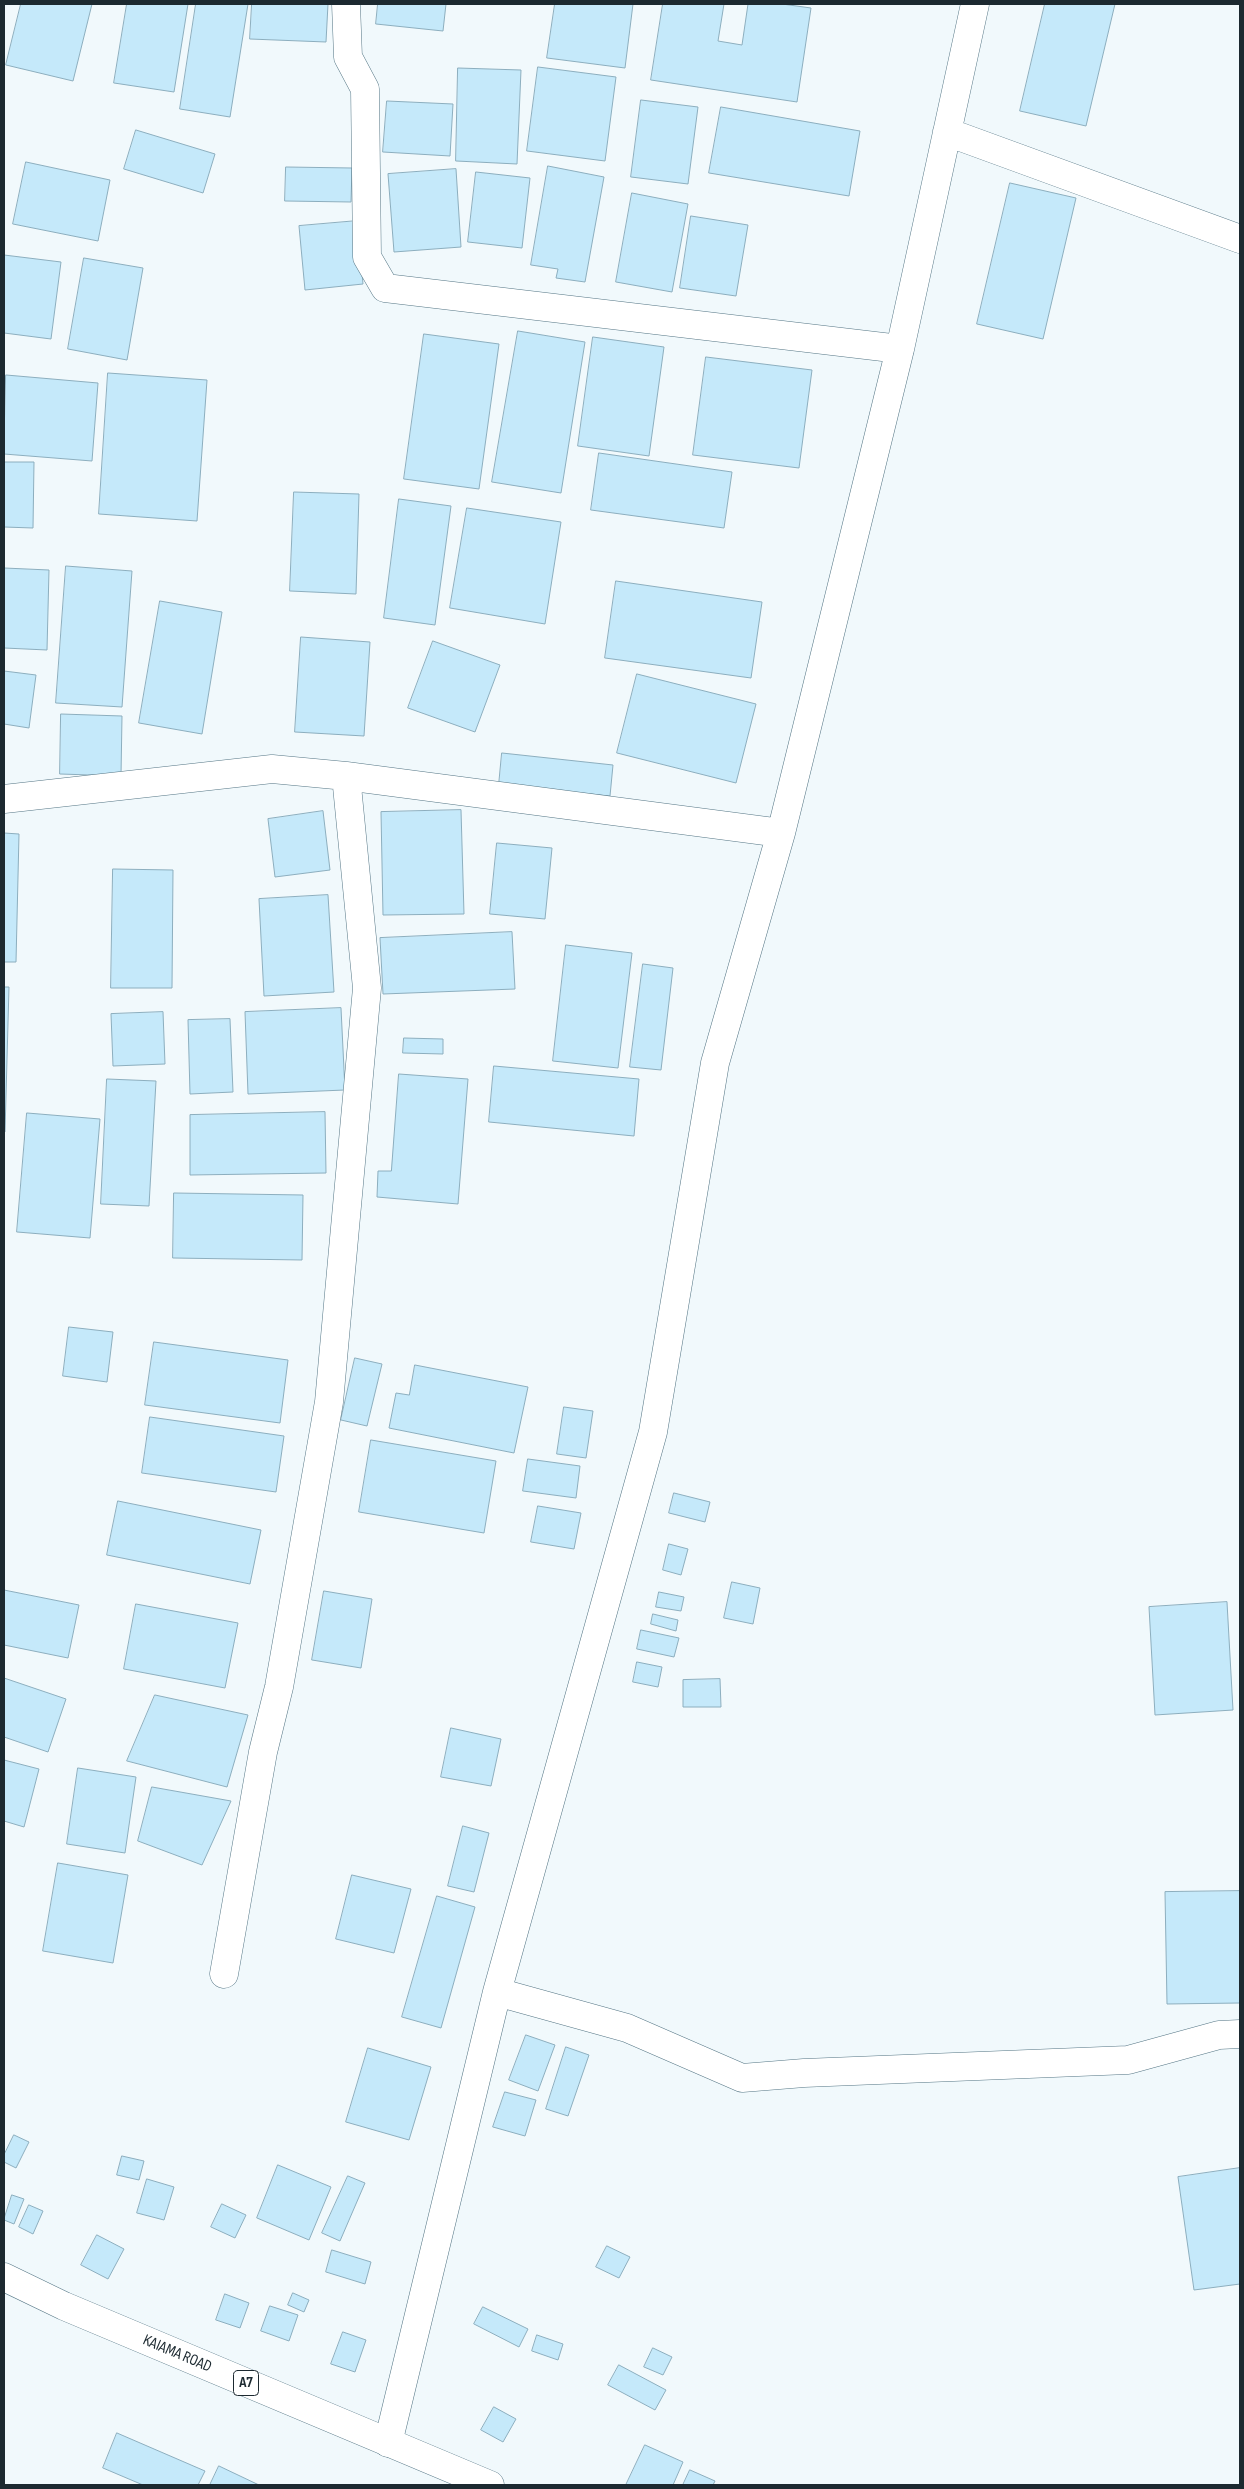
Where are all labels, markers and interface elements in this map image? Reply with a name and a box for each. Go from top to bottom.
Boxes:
street label: KAIAMA ROAD [140,2331,214,2377]
road number: A7 [234,2370,258,2396]

